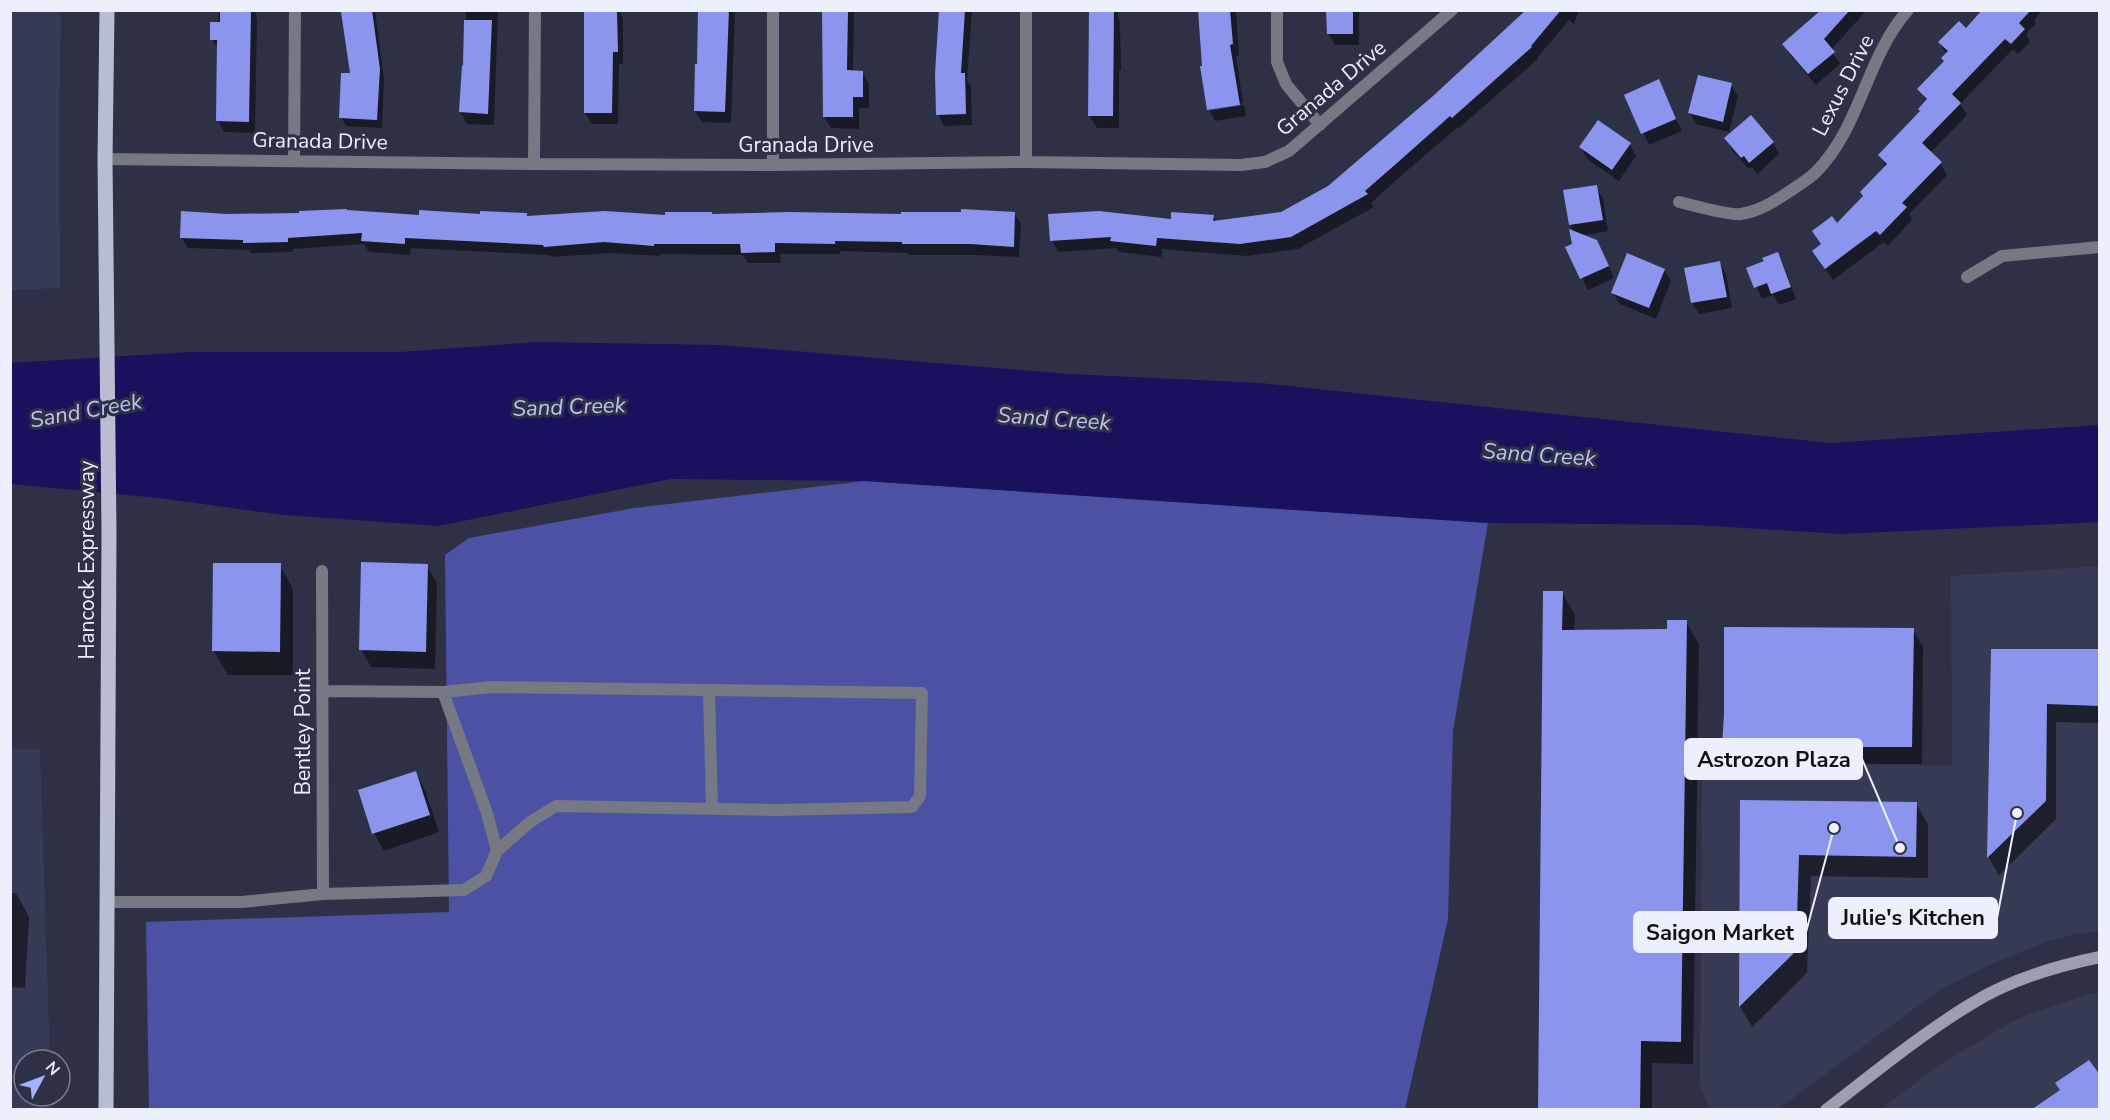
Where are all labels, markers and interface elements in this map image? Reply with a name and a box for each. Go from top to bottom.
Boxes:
street label: Lexus Drive [1805,29,1881,141]
street label: Granada Drive [1270,34,1392,142]
street label: Granada Drive [252,126,388,156]
street label: Granada Drive [738,131,874,159]
water label: Sand Creek [28,386,145,436]
water label: Sand Creek [512,390,627,424]
water label: Sand Creek [997,400,1112,438]
water label: Sand Creek [1482,436,1597,474]
street label: Hancock Expressway [73,460,101,660]
street label: Bentley Point [289,668,317,795]
callout: Astrozon Plaza [1685,739,1862,779]
text: Astrozon Plaza [1697,745,1851,775]
callout: Julie's Kitchen [1829,898,1997,938]
text: Julie's Kitchen [1840,903,1985,933]
callout: Saigon Market [1634,912,1806,952]
text: Saigon Market [1646,918,1795,948]
north arrow [12,1048,72,1108]
text: N [40,1057,65,1081]

